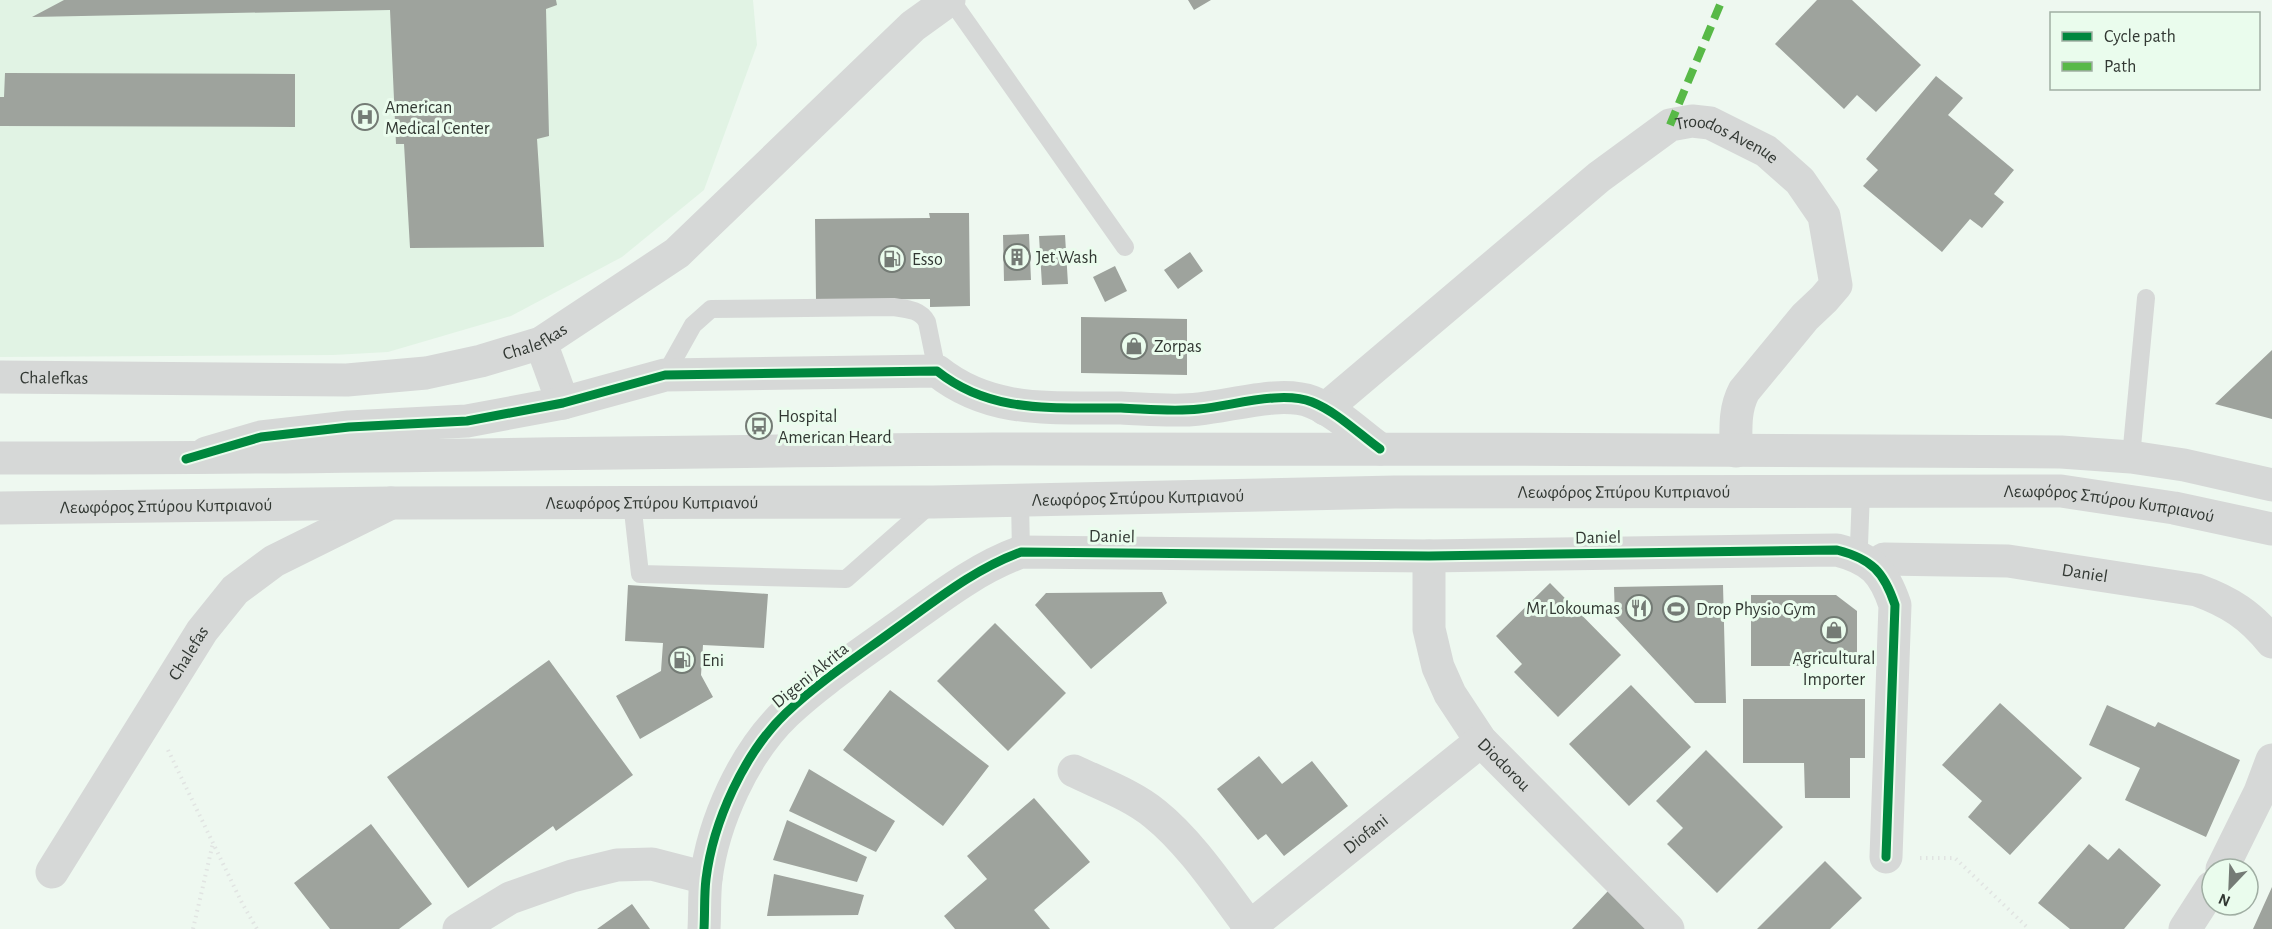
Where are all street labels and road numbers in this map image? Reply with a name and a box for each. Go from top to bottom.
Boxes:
street label: Troodos Avenue [1674,113,1782,168]
street label: Chalefkas [501,320,571,364]
street label: Chalefkas [20,369,88,388]
street label: Λεωφόρος Σπύρου Κυπριανού [1517,483,1730,502]
street label: Λεωφόρος Σπύρου Κυπριανού [2003,483,2216,526]
street label: Λεωφόρος Σπύρου Κυπριανού [1031,487,1244,510]
street label: Λεωφόρος Σπύρου Κυπριανού [546,494,758,513]
street label: Λεωφόρος Σπύρου Κυπριανού [60,497,272,517]
street label: Daniel [1089,528,1135,546]
street label: Daniel [1575,529,1621,547]
street label: Daniel [2061,561,2109,586]
street label: Chalefas [166,623,212,684]
street label: Digeni Akrita [769,640,852,712]
street label: Diodorou [1474,735,1534,795]
street label: Diofani [1340,811,1392,858]

